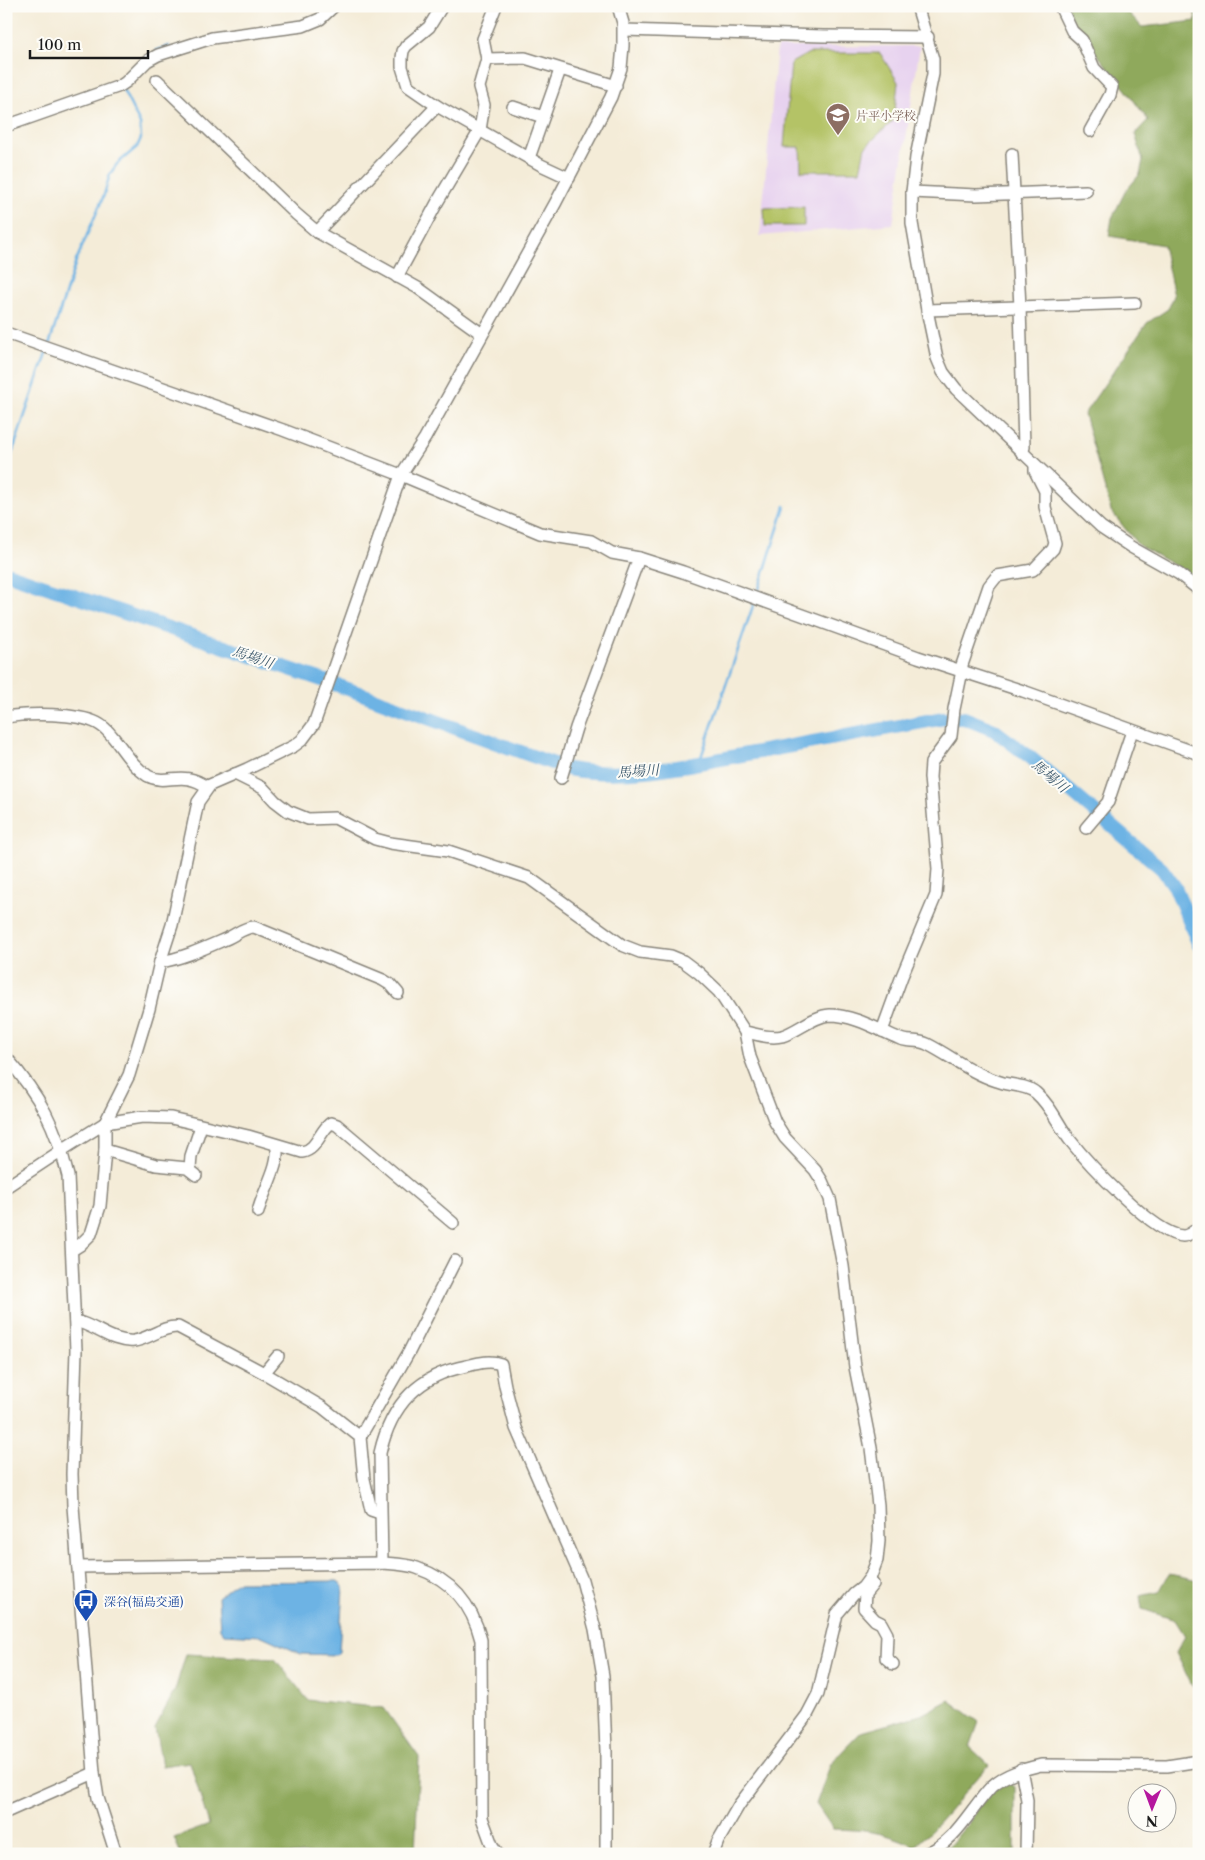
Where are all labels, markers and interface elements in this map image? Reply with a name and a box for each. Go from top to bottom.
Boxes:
scale bar [30,28,148,60]
text: 100 m [38,35,81,54]
school or university icon: 片平小学校 [825,102,851,136]
place label: 片平小学校 [856,108,916,123]
water label: 馬場川 [230,642,278,673]
water label: 馬場川 [1028,756,1073,798]
water label: 馬場川 [616,760,662,781]
bus stop icon: 深谷(福島交通) [73,1588,99,1622]
place label: 深谷(福島交通) [104,1594,184,1609]
north arrow [1128,1782,1178,1832]
text: N [1146,1812,1158,1830]

